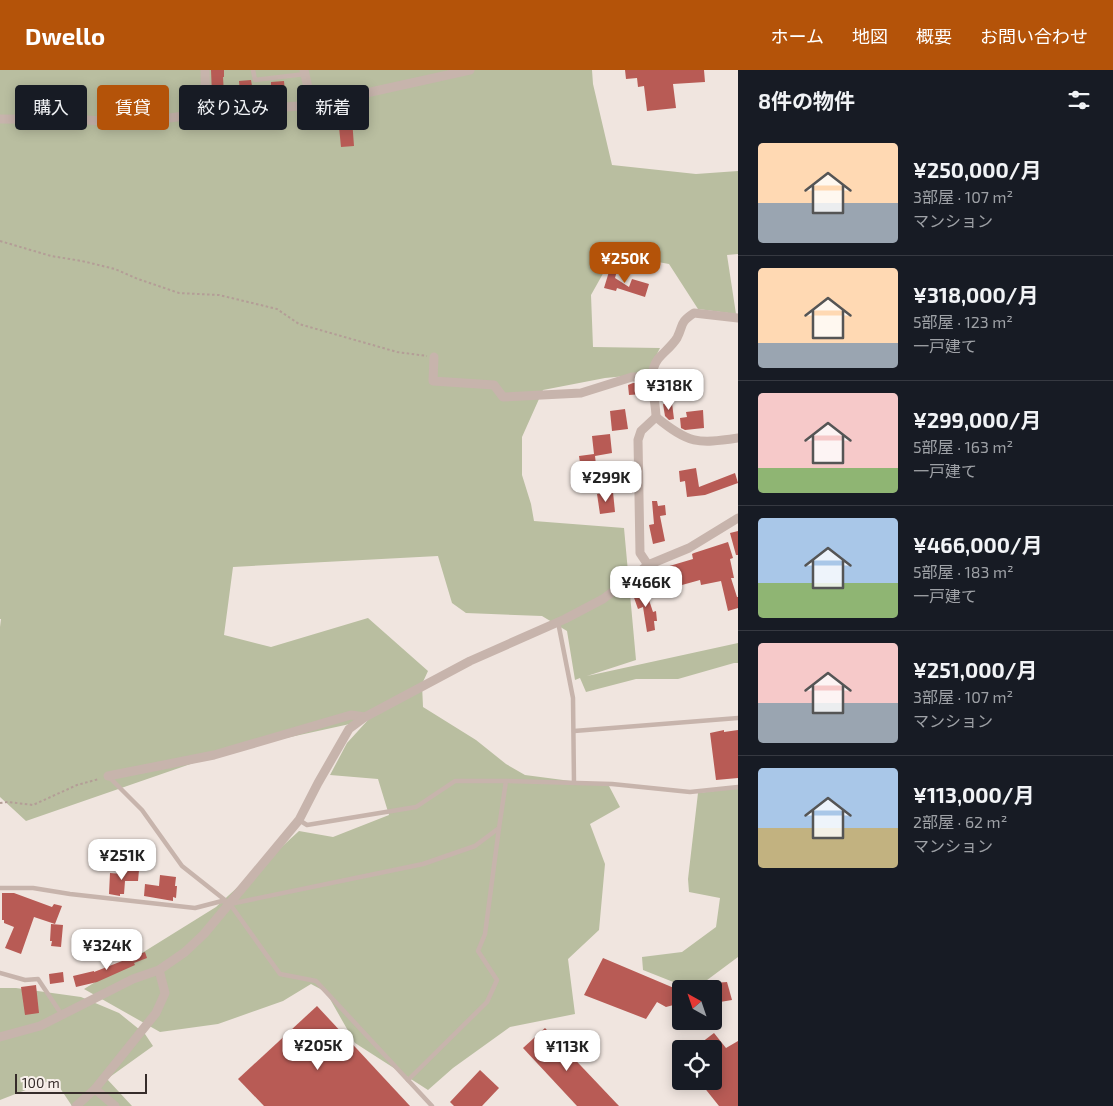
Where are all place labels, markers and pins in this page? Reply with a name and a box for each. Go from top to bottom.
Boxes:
pin: ¥250K [590,242,660,284]
pin: ¥318K [634,368,704,411]
pin: ¥299K [571,460,641,503]
pin: ¥466K [611,566,681,608]
pin: ¥251K [87,838,157,881]
pin: ¥324K [72,928,142,971]
pin: ¥205K [283,1028,353,1071]
pin: ¥113K [532,1030,602,1072]

